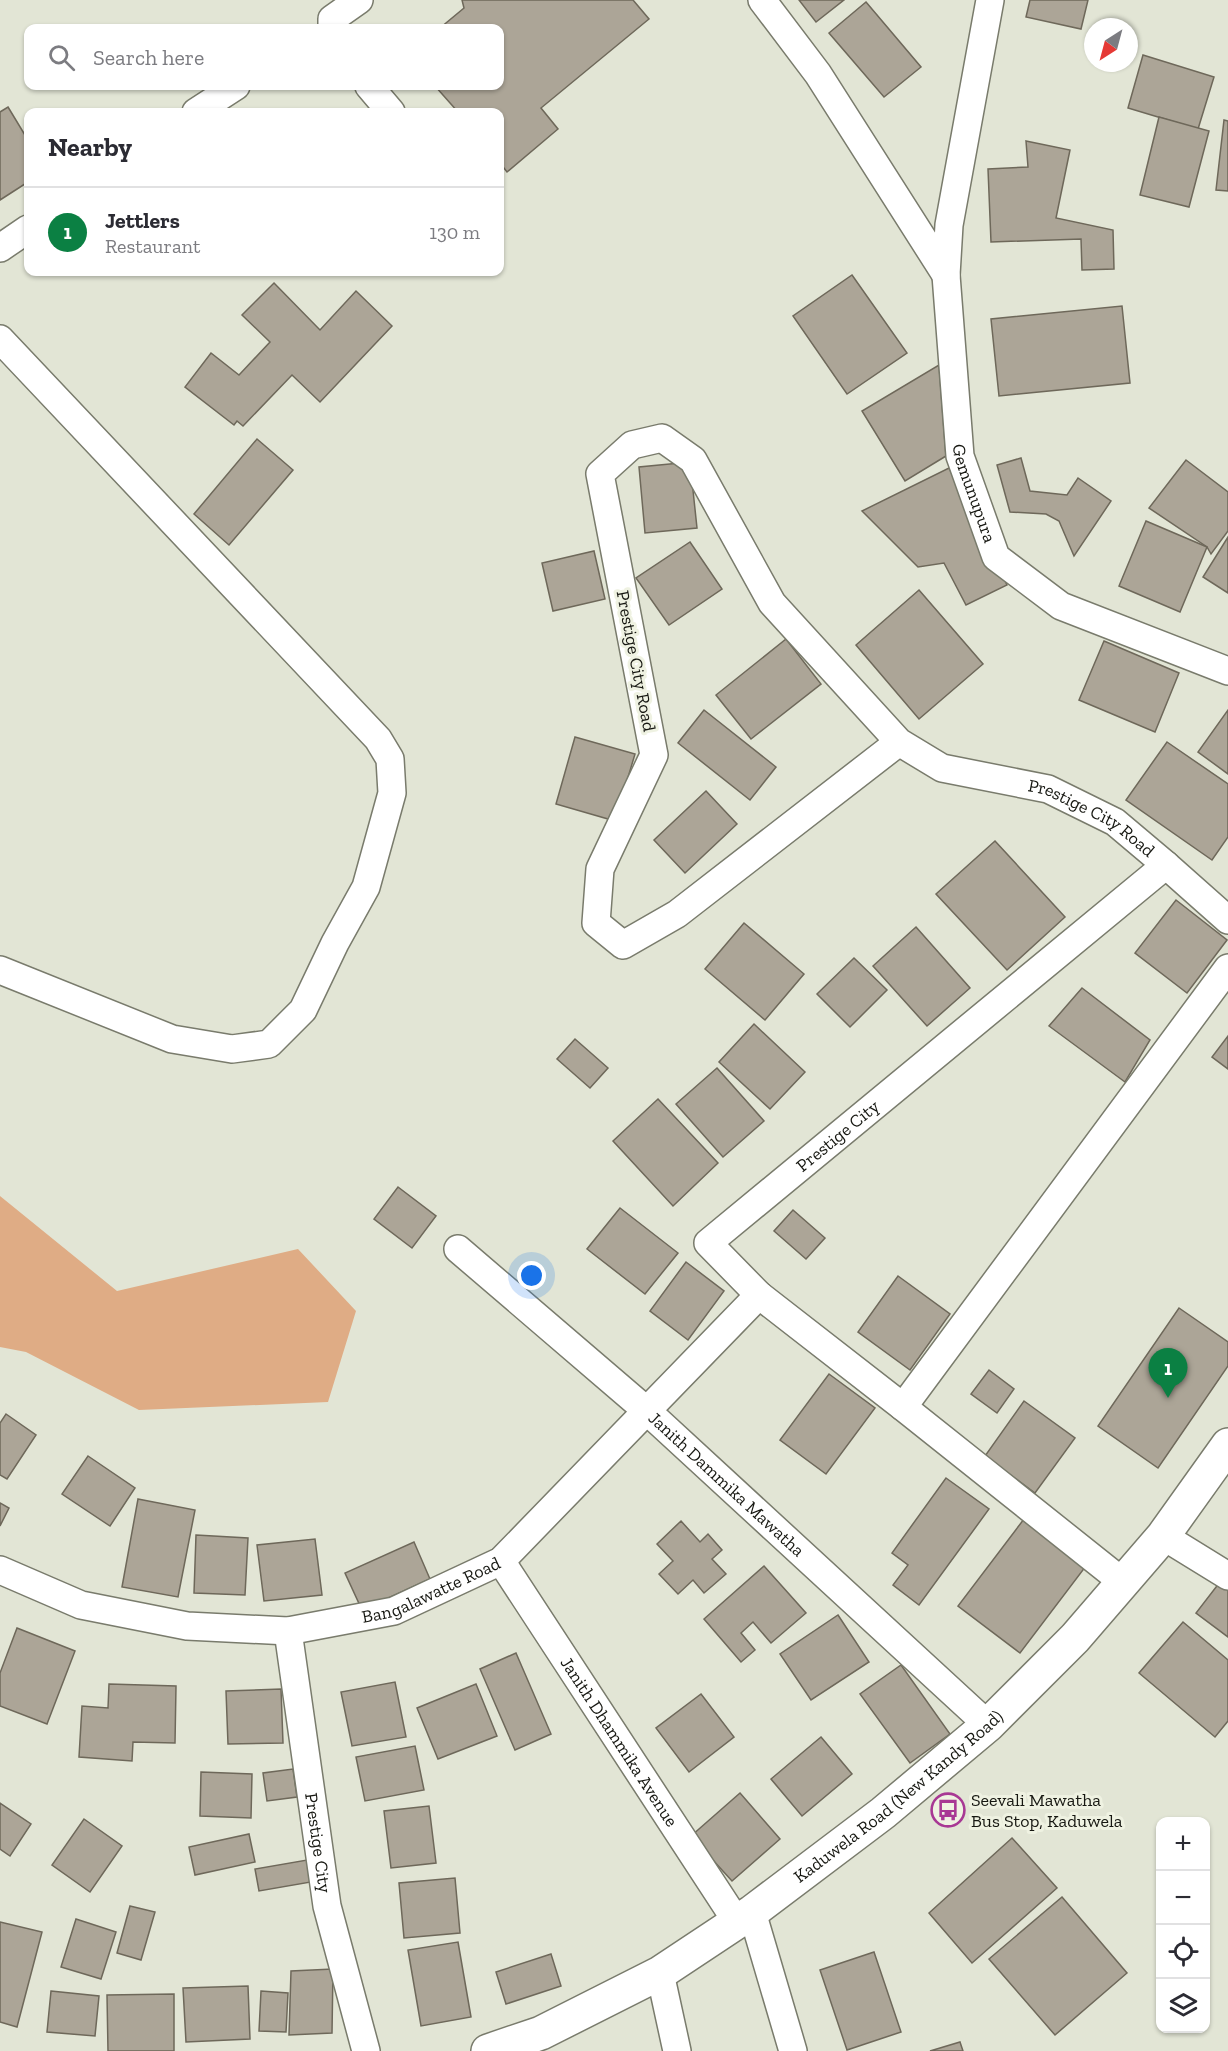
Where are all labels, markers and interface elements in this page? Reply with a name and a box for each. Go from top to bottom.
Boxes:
north arrow [1084,18,1138,72]
search box [24,24,504,90]
icon: search [45,41,78,74]
text: Search here [93,44,204,71]
text: Nearby [48,131,132,163]
text: Jettlers [105,207,180,234]
text: 1 [63,220,72,244]
text: 130 m [429,220,480,244]
text: Restaurant [105,234,201,258]
street label: Gemunupura [948,443,1001,546]
street label: Prestige City Road [612,589,660,734]
street label: Prestige City Road [1026,774,1159,862]
street label: Prestige City [792,1095,884,1177]
your location [517,1261,546,1290]
pin: 1 [1148,1348,1188,1398]
street label: Janith Dammika Mawatha [644,1407,809,1562]
street label: Bangalawatte Road [360,1552,504,1628]
street label: Janith Dhammika Avenue [556,1653,683,1831]
street label: Kaduwela Road (New Kandy Road) [789,1706,1007,1888]
place label: Seevali Mawatha Bus Stop, Kaduwela [971,1789,1123,1832]
street label: Prestige City [300,1791,336,1895]
bus stop icon: Seevali Mawatha Bus Stop, Kaduwela [930,1792,966,1828]
map controls [1156,1817,1210,2033]
button: + [1156,1817,1210,1871]
button: − [1156,1871,1210,1925]
button: locate [1156,1925,1210,1979]
button: layers [1156,1979,1210,2033]

